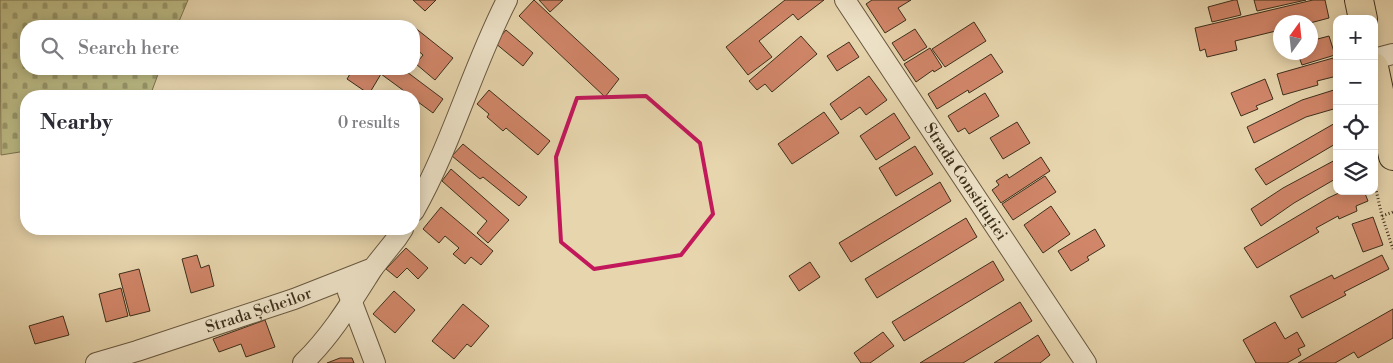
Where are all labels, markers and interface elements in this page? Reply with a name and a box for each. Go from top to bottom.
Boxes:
north arrow [1273,15,1318,60]
map controls [1333,15,1378,195]
button: + [1333,15,1378,60]
search box [20,20,420,75]
icon: search [38,34,66,62]
text: Search here [78,36,179,60]
button: − [1333,60,1378,105]
button: locate [1333,105,1378,150]
text: Nearby [40,110,113,136]
text: 0 results [338,113,400,133]
street label: Strada Constituției [919,119,1012,244]
button: layers [1333,150,1378,195]
street label: Strada Șcheilor [203,283,315,338]

